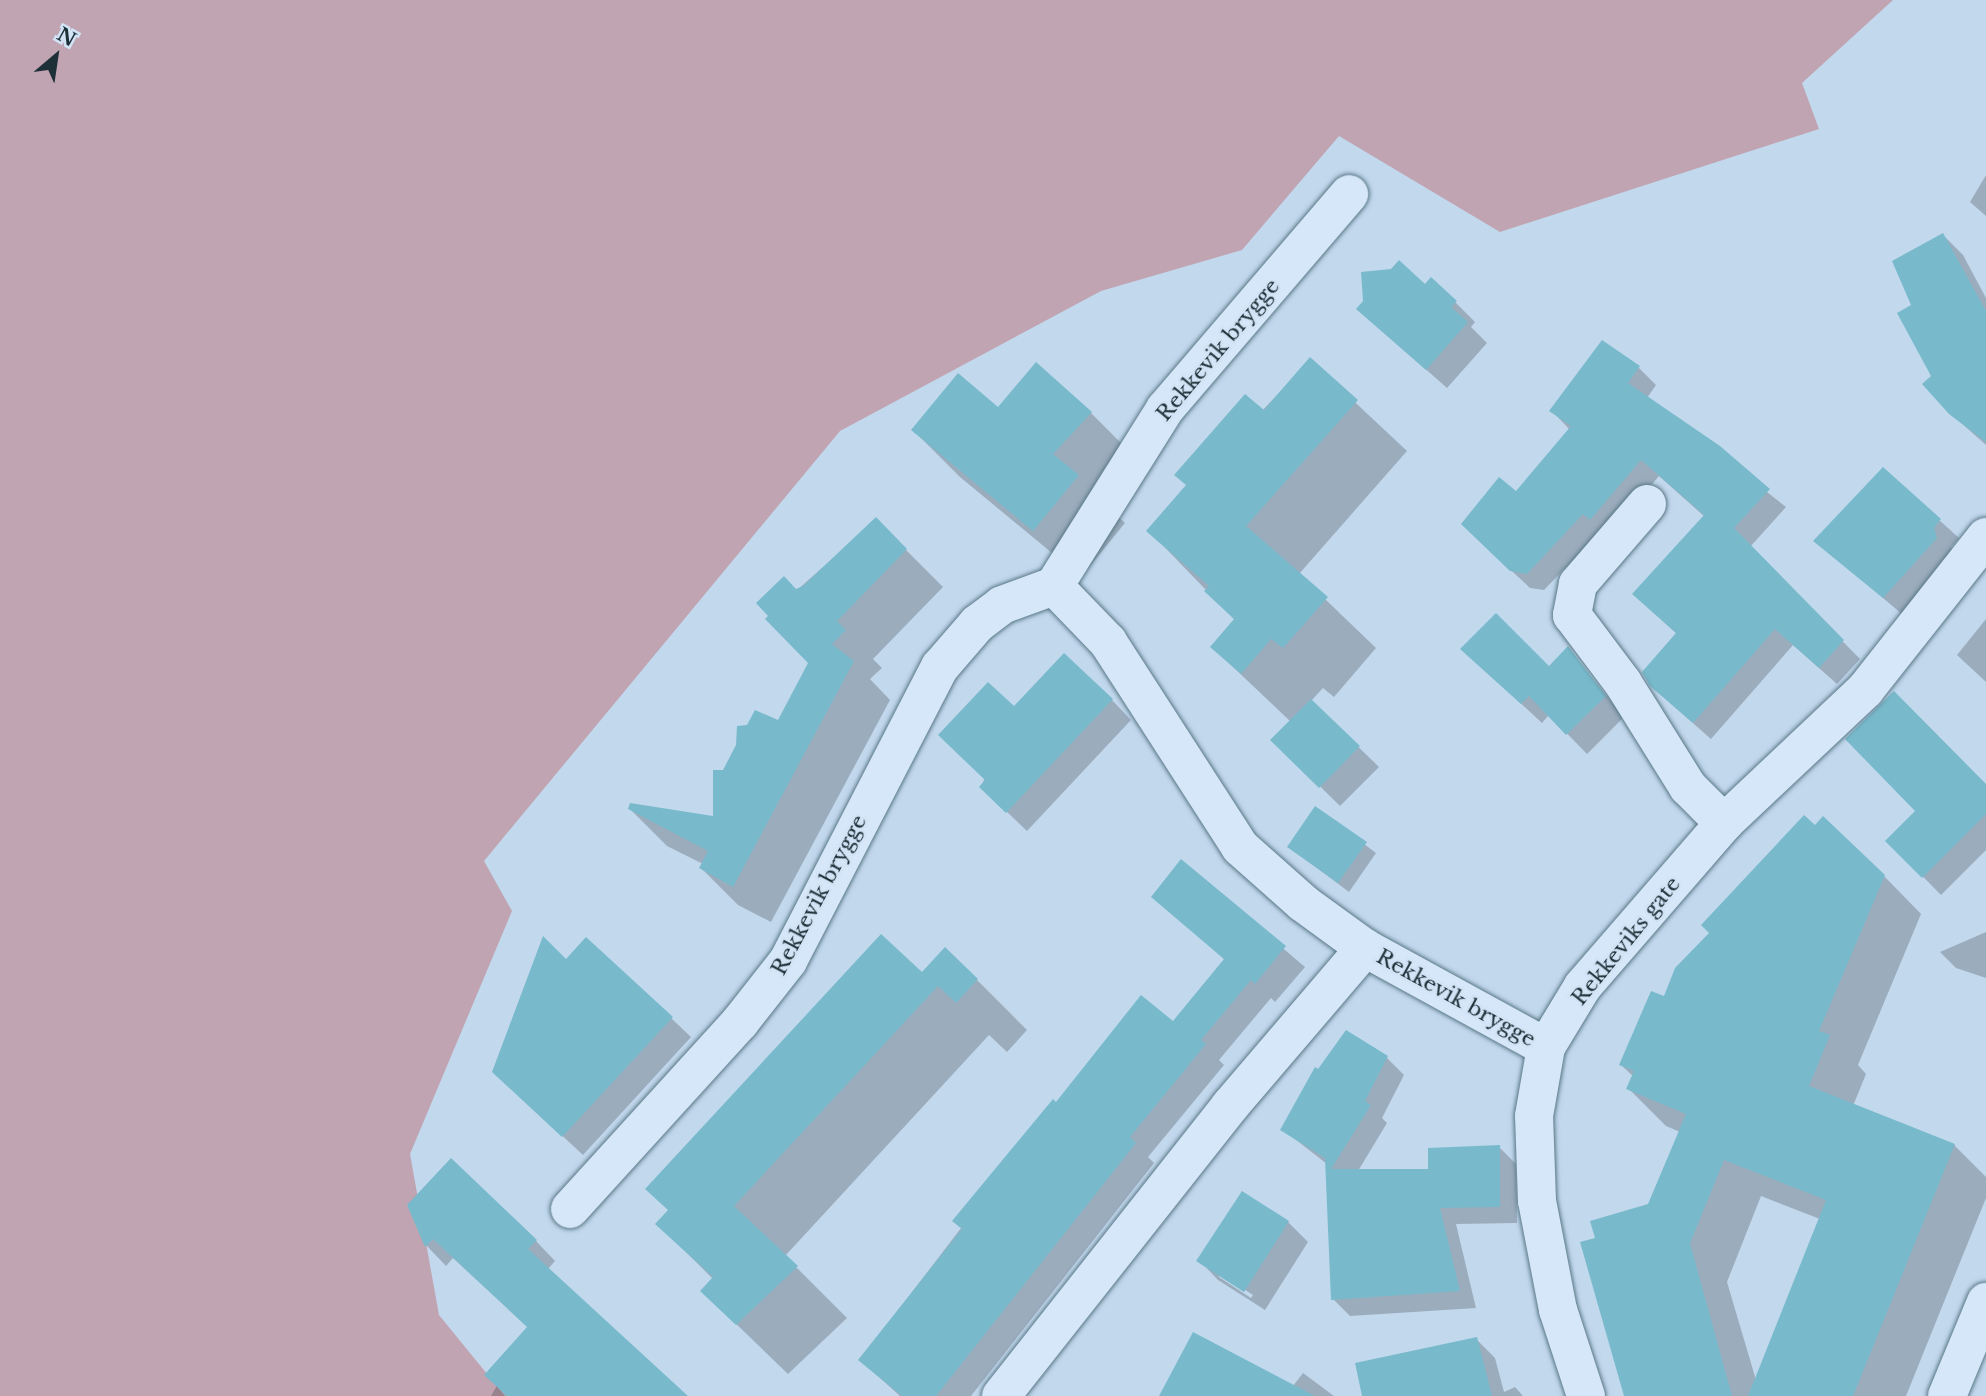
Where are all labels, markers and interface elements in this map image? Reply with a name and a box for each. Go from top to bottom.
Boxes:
north arrow [21,21,91,91]
text: N [53,23,80,52]
street label: Rekkevik brygge [1151,274,1285,426]
street label: Rekkevik brygge [766,810,872,980]
street label: Rekkeviks gate [1567,872,1685,1010]
street label: Rekkevik brygge [1372,944,1540,1052]

